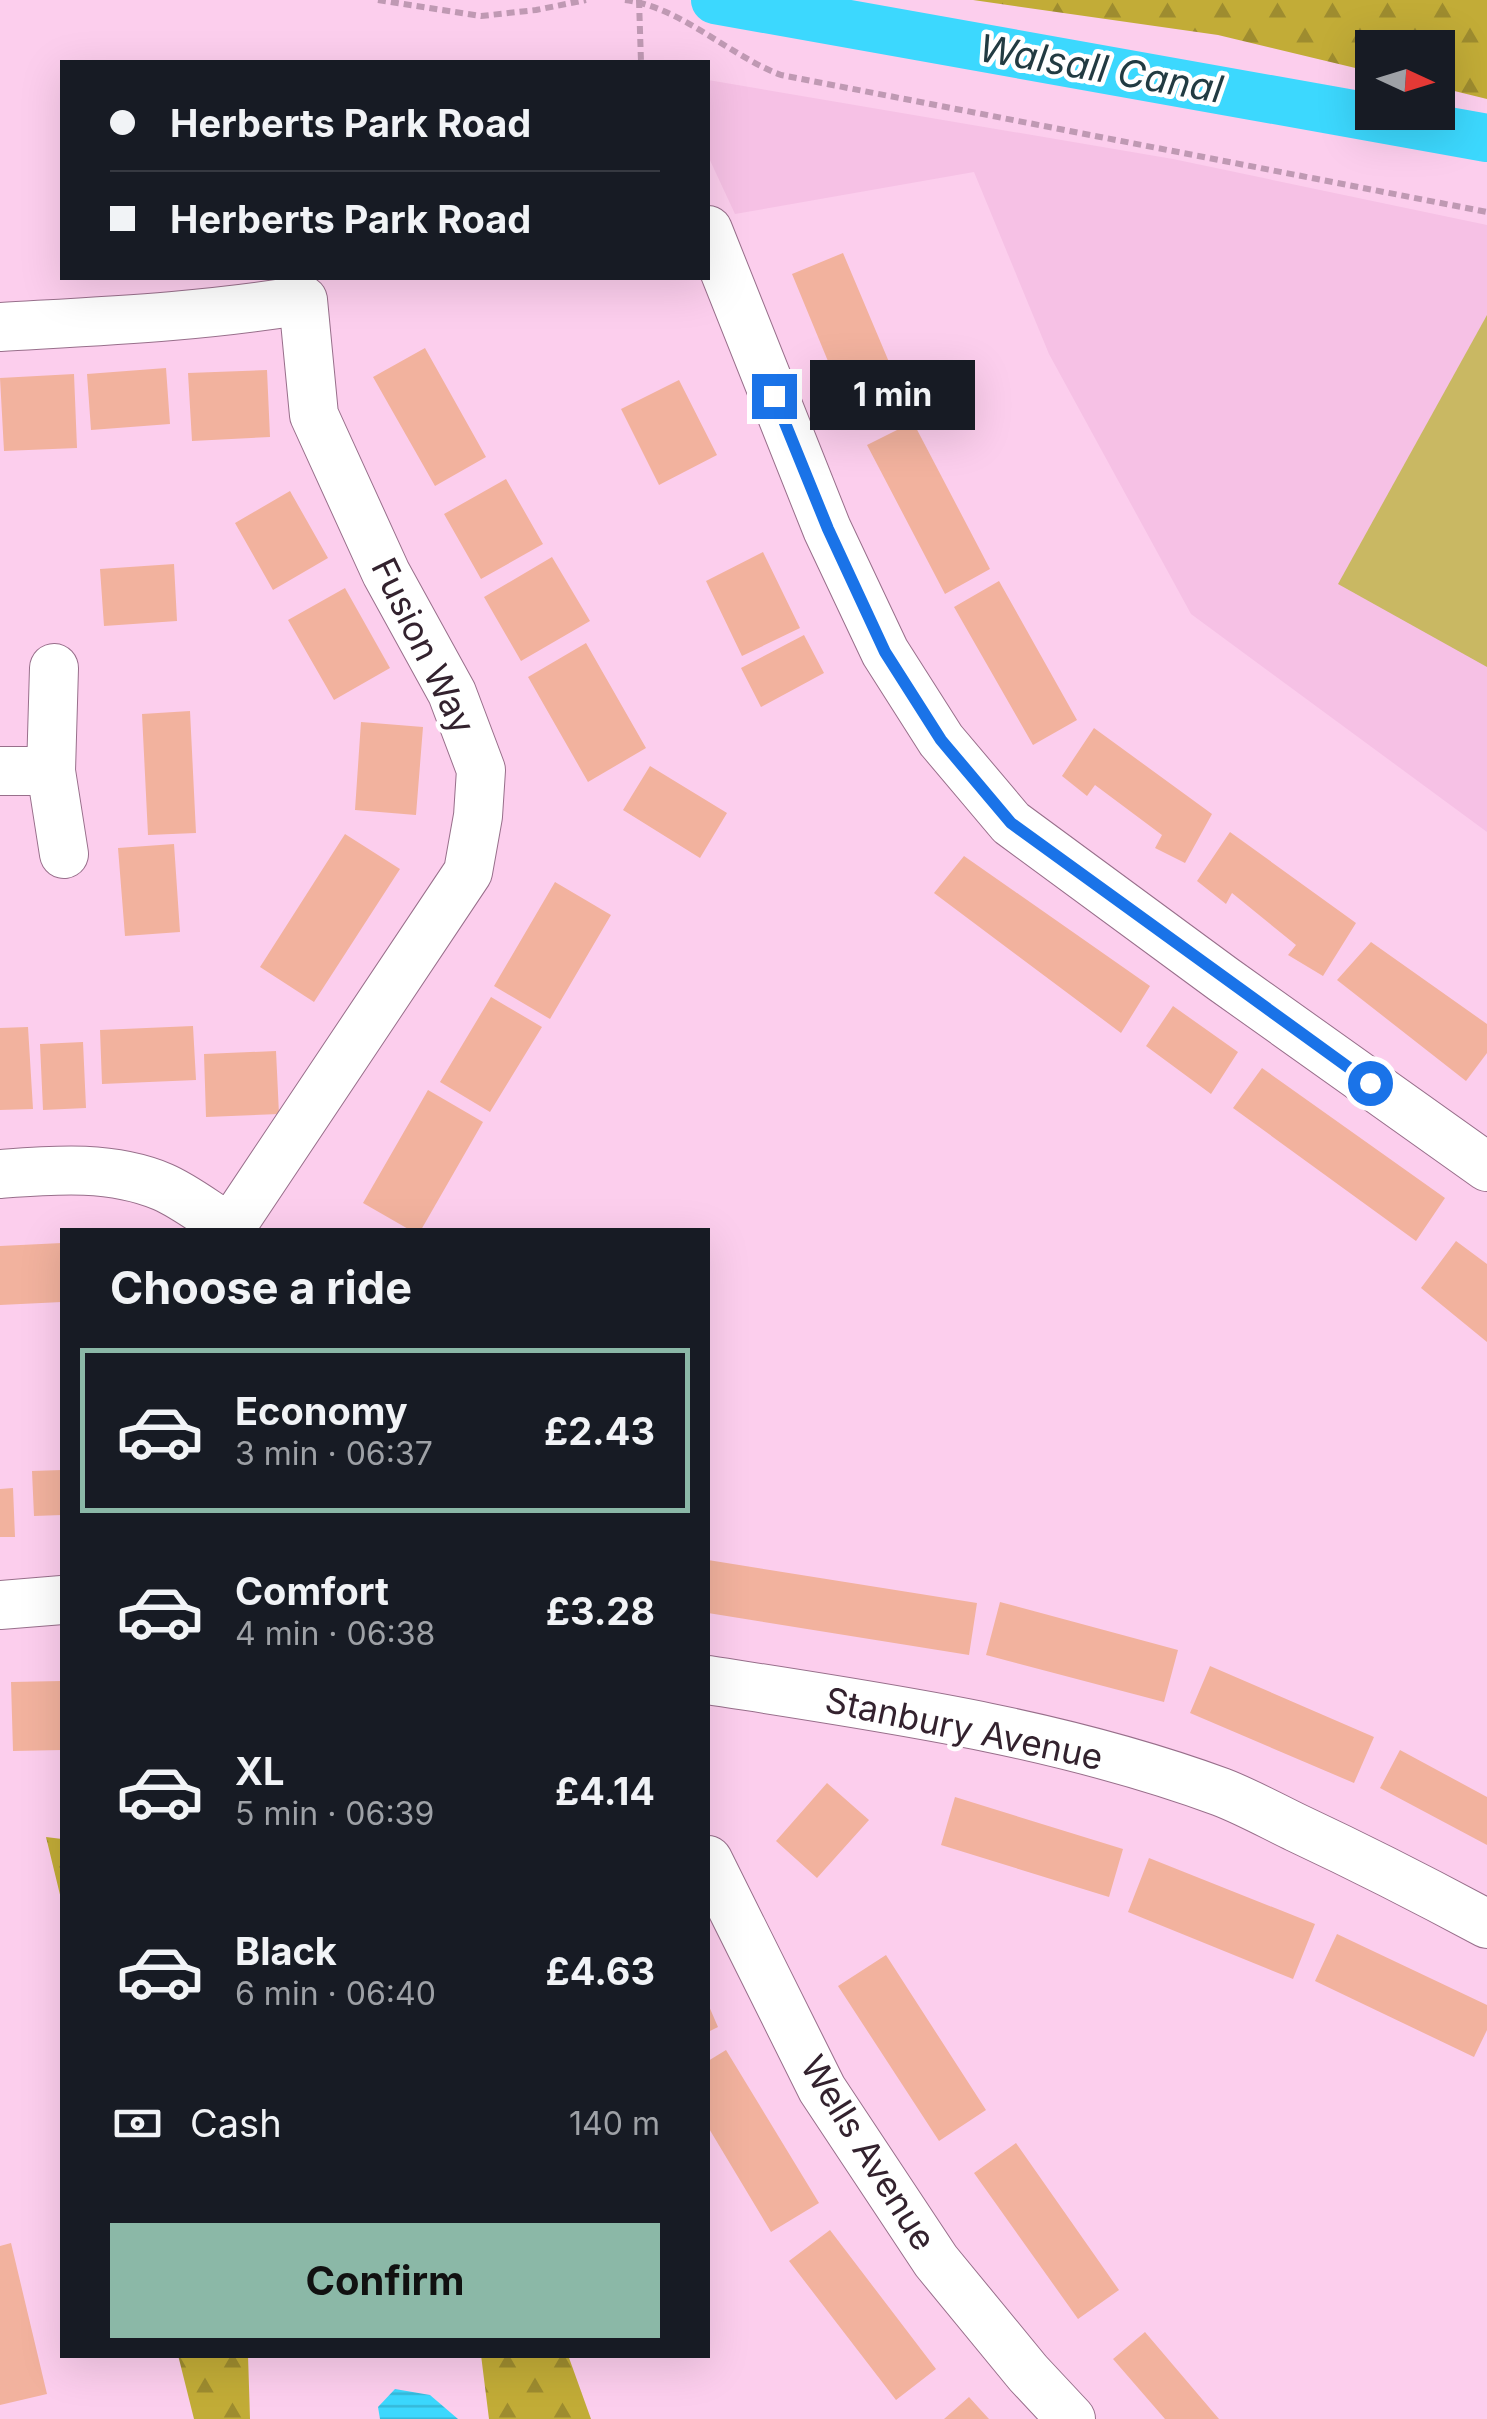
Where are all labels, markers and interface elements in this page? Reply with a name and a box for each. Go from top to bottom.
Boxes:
water label: Walsall Canal [976,24,1227,112]
north arrow [1355,30,1455,130]
map controls [1355,30,1455,130]
text: Herberts Park Road [170,100,531,146]
text: Herberts Park Road [170,196,531,242]
callout: 1 min [809,361,974,431]
route end [752,374,797,419]
text: 1 min [853,375,932,414]
street label: Fusion Way [363,551,484,740]
route start [1348,1061,1393,1106]
text: Choose a ride [110,1260,412,1315]
icon: car [115,1386,205,1476]
text: Economy [235,1388,408,1434]
text: £2.43 [544,1408,655,1454]
text: 3 min · 06:37 [235,1434,433,1473]
icon: car [115,1566,205,1656]
text: Comfort [235,1568,389,1614]
text: £3.28 [546,1588,655,1634]
text: 4 min · 06:38 [235,1614,435,1653]
street label: Stanbury Avenue [822,1678,1107,1778]
icon: car [115,1746,205,1836]
text: XL [235,1748,285,1794]
text: £4.14 [555,1768,655,1814]
text: 5 min · 06:39 [235,1794,434,1833]
icon: car [115,1926,205,2016]
text: Black [235,1928,337,1974]
text: £4.63 [546,1948,655,1994]
text: 6 min · 06:40 [235,1974,436,2013]
street label: Wells Avenue [792,2047,945,2257]
icon: cash [110,2096,165,2151]
text: Cash [190,2100,282,2146]
text: 140 m [569,2104,660,2143]
button: Confirm [110,2223,660,2338]

